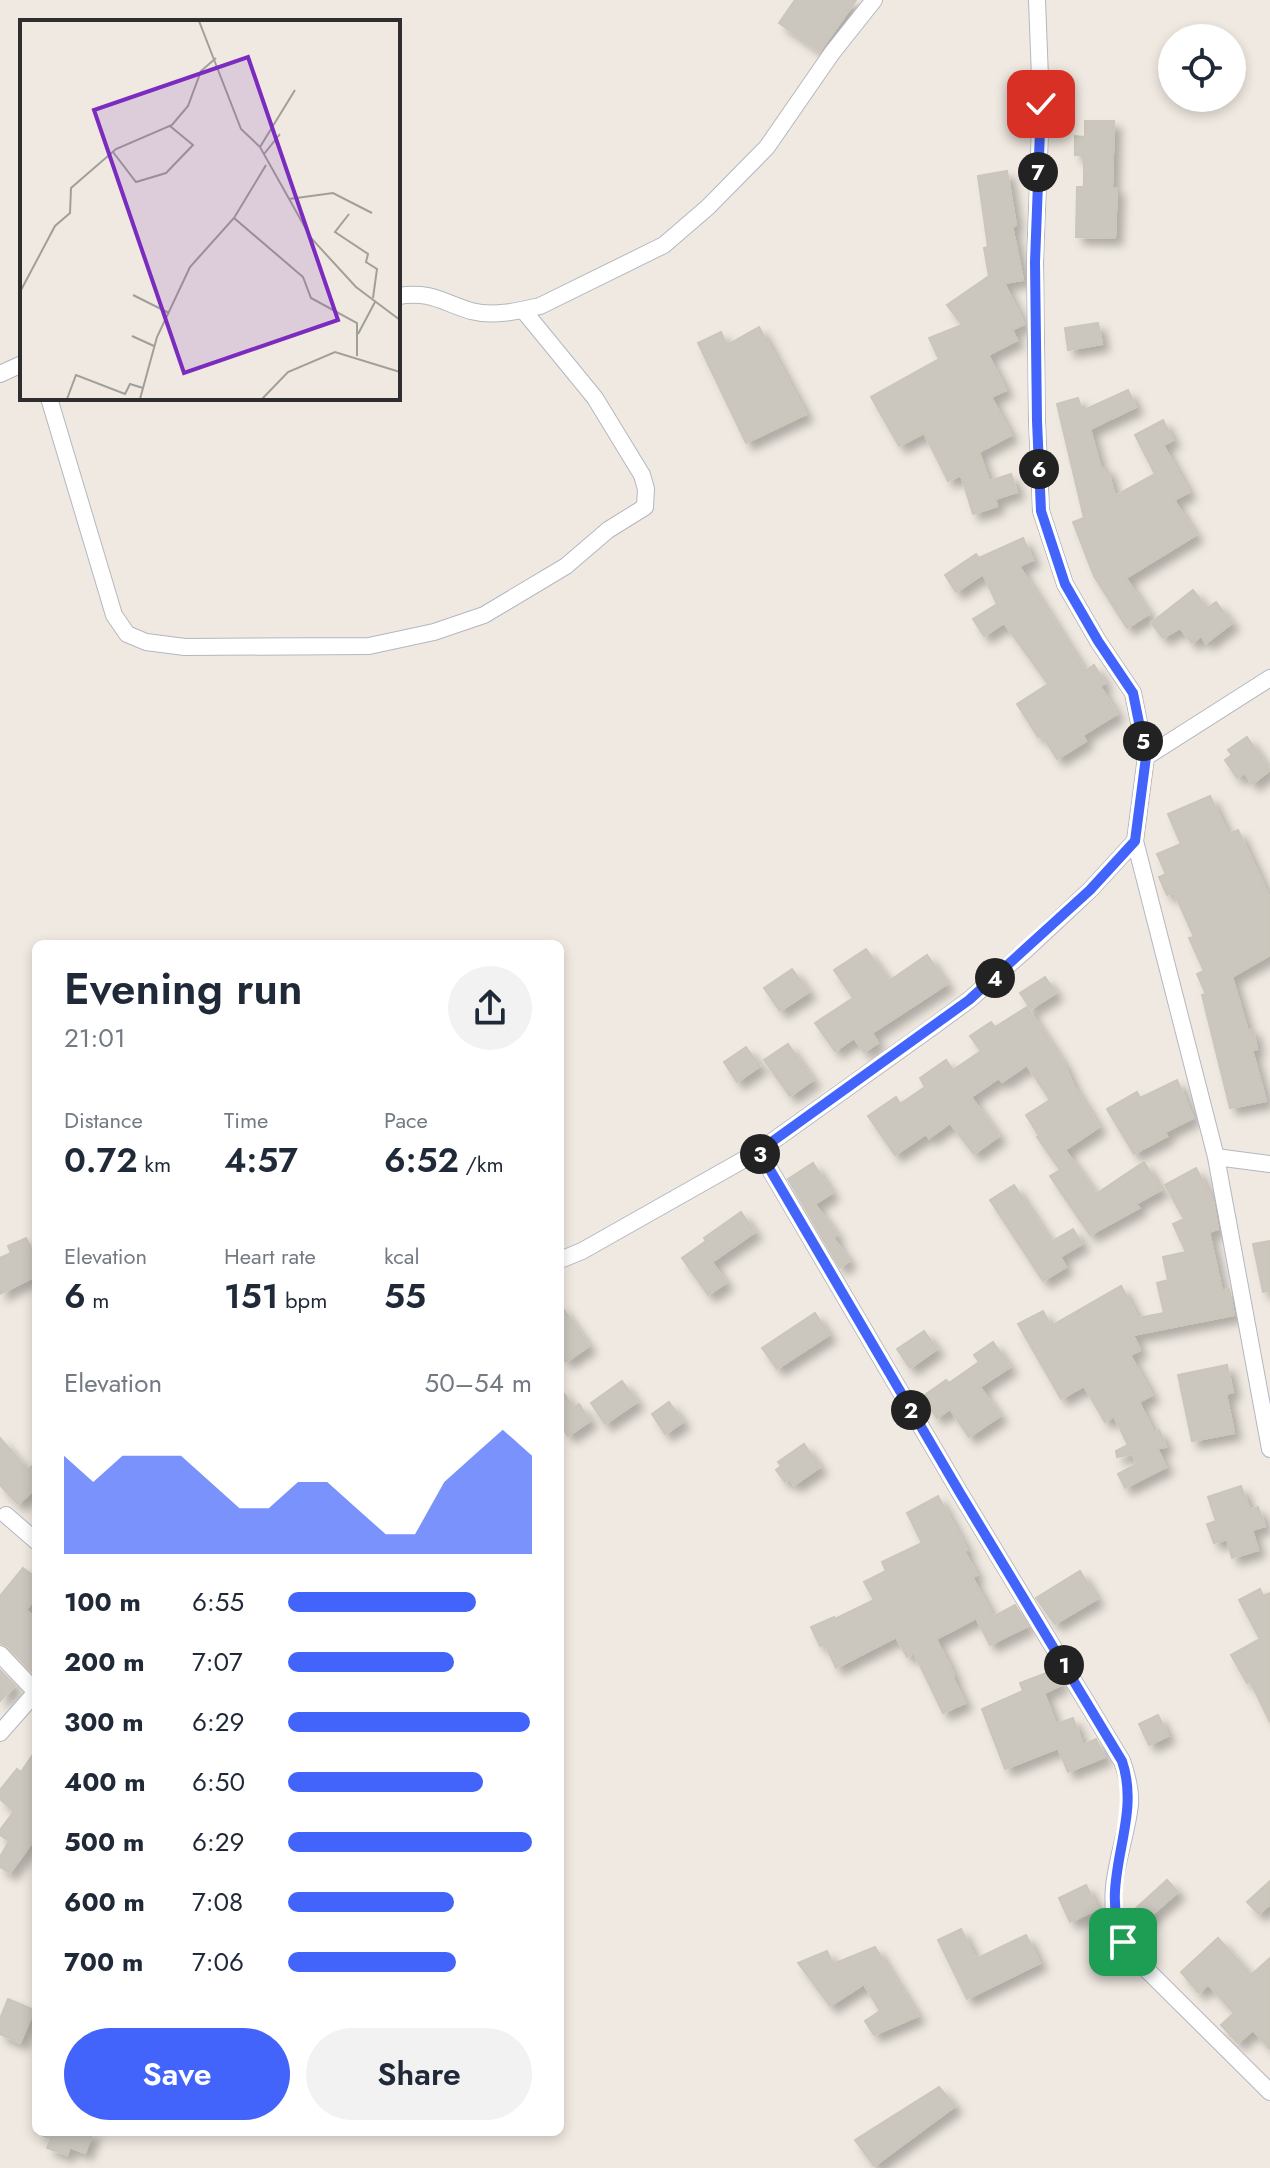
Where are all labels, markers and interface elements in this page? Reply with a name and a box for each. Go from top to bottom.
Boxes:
inset map [20,20,400,400]
map controls [1158,24,1246,112]
button: locate [1158,24,1246,112]
pin [1007,70,1075,138]
icon: check [1019,82,1063,126]
pin: 7 [1018,152,1058,192]
text: 7 [1031,156,1045,188]
pin: 6 [1019,449,1059,489]
text: 6 [1032,453,1046,485]
pin: 5 [1123,721,1163,761]
text: 5 [1136,725,1150,757]
text: Evening run [64,957,303,1021]
pin: 4 [975,958,1015,998]
text: 4 [987,962,1003,994]
button: share [448,966,532,1050]
text: 21:01 [64,1019,126,1057]
text: Distance [64,1104,143,1136]
text: Time [224,1104,268,1136]
text: Pace [384,1104,428,1136]
pin: 3 [740,1134,780,1174]
text: 0.72 [64,1136,138,1185]
text: 4:57 [224,1136,298,1185]
text: 6:52 [384,1136,459,1185]
text: 3 [753,1138,767,1170]
text: km [138,1148,171,1180]
text: /km [459,1148,504,1180]
text: Elevation [64,1240,147,1272]
text: Heart rate [224,1240,316,1272]
text: kcal [384,1240,420,1272]
text: 6 [64,1272,86,1321]
text: 151 [224,1272,278,1321]
text: 55 [384,1272,426,1321]
text: m [86,1284,110,1316]
text: bpm [278,1284,327,1316]
text: Elevation [64,1364,162,1402]
text: 50–54 m [425,1364,532,1402]
pin: 2 [891,1390,931,1430]
text: 2 [904,1394,918,1426]
text: 100 m [64,1583,141,1621]
text: 6:55 [192,1583,244,1621]
text: 200 m [64,1643,145,1681]
text: 7:07 [192,1643,243,1681]
pin: 1 [1044,1645,1084,1685]
text: 1 [1058,1649,1070,1681]
text: 300 m [64,1703,144,1741]
text: 6:29 [192,1703,245,1741]
text: 400 m [64,1763,146,1801]
text: 6:50 [192,1763,245,1801]
text: 500 m [64,1823,144,1861]
text: 6:29 [192,1823,245,1861]
text: 600 m [64,1883,145,1921]
text: 7:08 [192,1883,243,1921]
pin [1089,1908,1157,1976]
icon: arrive [1101,1920,1145,1964]
text: 700 m [64,1943,143,1981]
text: 7:06 [192,1943,244,1981]
button: Save [64,2028,290,2120]
button: Share [306,2028,532,2120]

